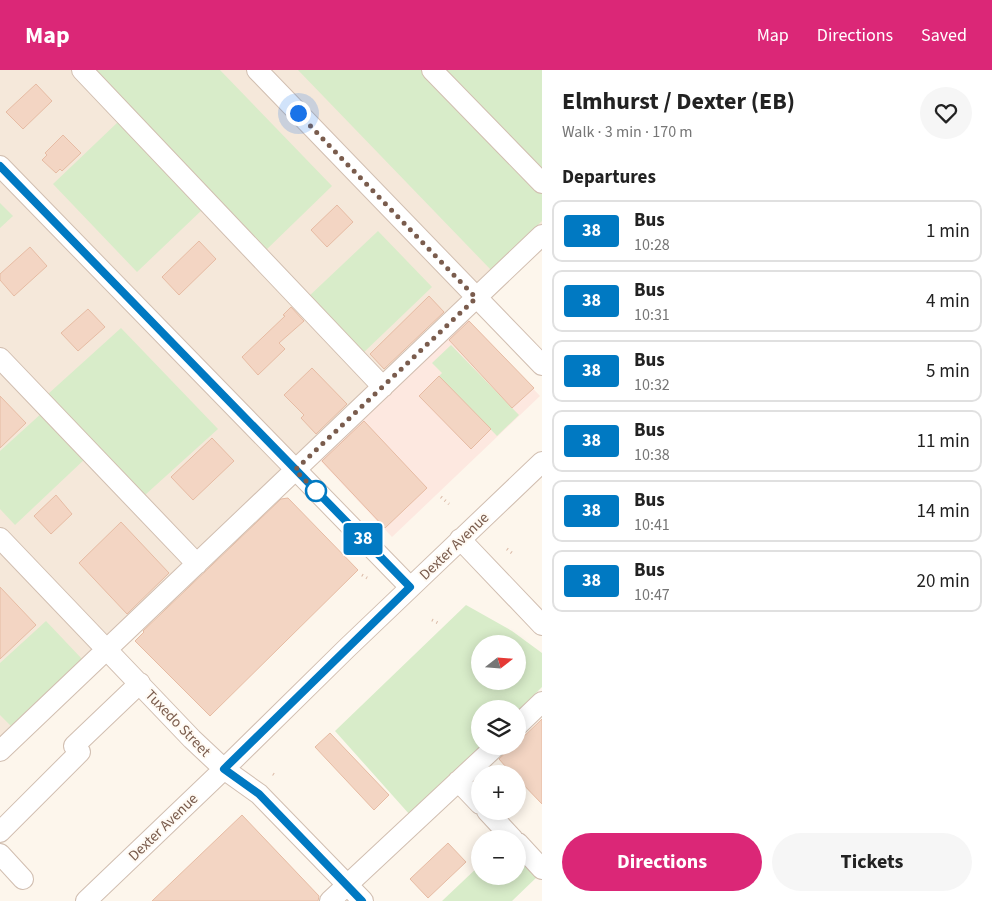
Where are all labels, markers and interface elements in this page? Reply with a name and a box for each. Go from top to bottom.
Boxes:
text: Map [25,18,70,53]
text: Map [757,23,789,48]
text: Directions [817,23,893,48]
text: Saved [921,23,967,48]
text: Elmhurst / Dexter (EB) [562,84,795,119]
button: heart [920,87,972,139]
your location [286,101,311,126]
text: Walk · 3 min · 170 m [562,121,693,143]
text: Departures [562,164,656,191]
text: Bus [634,207,665,234]
text: 38 [582,218,601,243]
text: 1 min [926,218,970,245]
text: 10:28 [634,234,670,256]
text: Bus [634,277,665,304]
text: 38 [582,288,601,313]
text: 4 min [926,288,970,315]
text: 10:31 [634,304,670,326]
text: Bus [634,347,665,374]
text: 38 [582,358,601,383]
text: 5 min [926,358,970,385]
text: 10:32 [634,374,670,396]
text: Bus [634,417,665,444]
text: 38 [582,428,601,453]
text: 11 min [916,428,970,455]
text: 10:38 [634,444,670,466]
unlabelled marker [305,480,327,502]
text: Bus [634,487,665,514]
text: 38 [582,498,601,523]
text: 14 min [916,498,970,525]
street label: Dexter Avenue [415,508,494,585]
text: 10:41 [634,514,670,536]
line badge: 38 [340,523,386,555]
text: 38 [353,526,373,551]
text: Bus [634,557,665,584]
text: 38 [582,568,601,593]
text: 20 min [916,568,970,595]
text: 10:47 [634,584,670,606]
north arrow [471,635,526,690]
map controls [471,635,526,885]
street label: Tuxedo Street [140,685,215,762]
button: layers [471,700,526,755]
button: + [471,765,526,820]
street label: Dexter Avenue [124,789,203,866]
button: − [471,830,526,885]
button: Directions [562,833,762,891]
button: Tickets [772,833,972,891]

